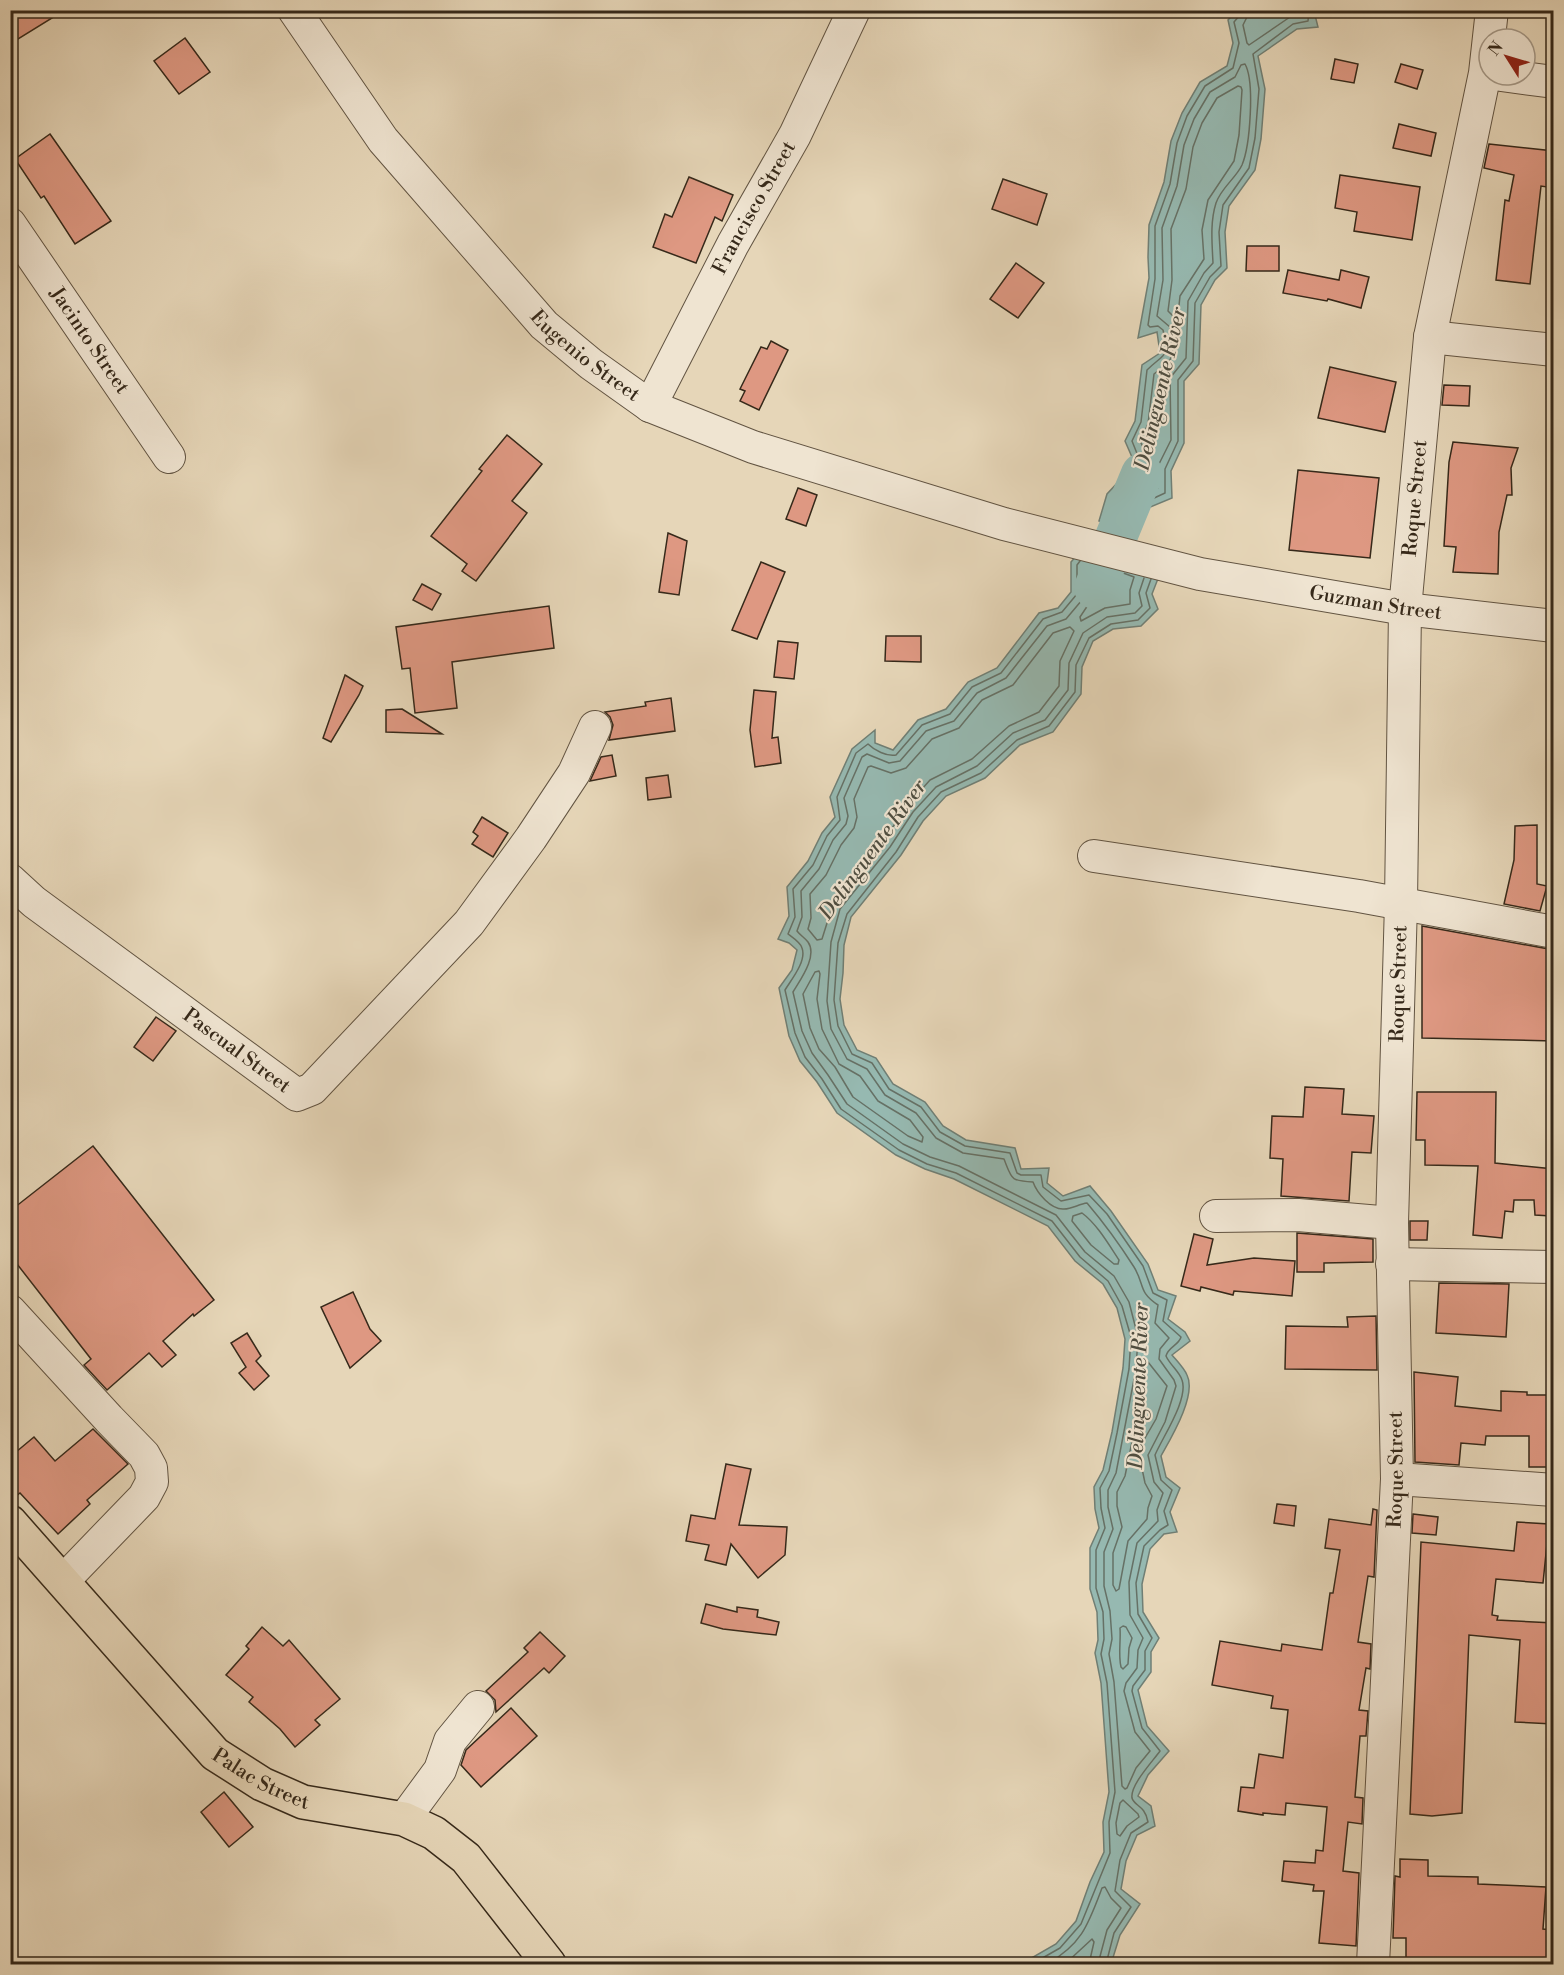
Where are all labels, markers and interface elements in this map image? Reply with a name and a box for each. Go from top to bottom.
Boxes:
north arrow [1477,27,1537,87]
text: N [1484,37,1508,60]
street label: Francisco Street [707,137,801,279]
street label: Jacinto Street [44,281,135,399]
water label: Delinguente River [1129,304,1193,474]
street label: Eugenio Street [524,305,645,407]
street label: Roque Street [1397,439,1433,558]
street label: Guzman Street [1307,580,1443,626]
water label: Delinguente River [813,774,933,926]
street label: Roque Street [1385,925,1413,1043]
street label: Pascual Street [178,1003,296,1099]
water label: Delinguente River [1123,1301,1155,1471]
street label: Roque Street [1382,1411,1410,1529]
street label: Palac Street [207,1743,311,1815]

